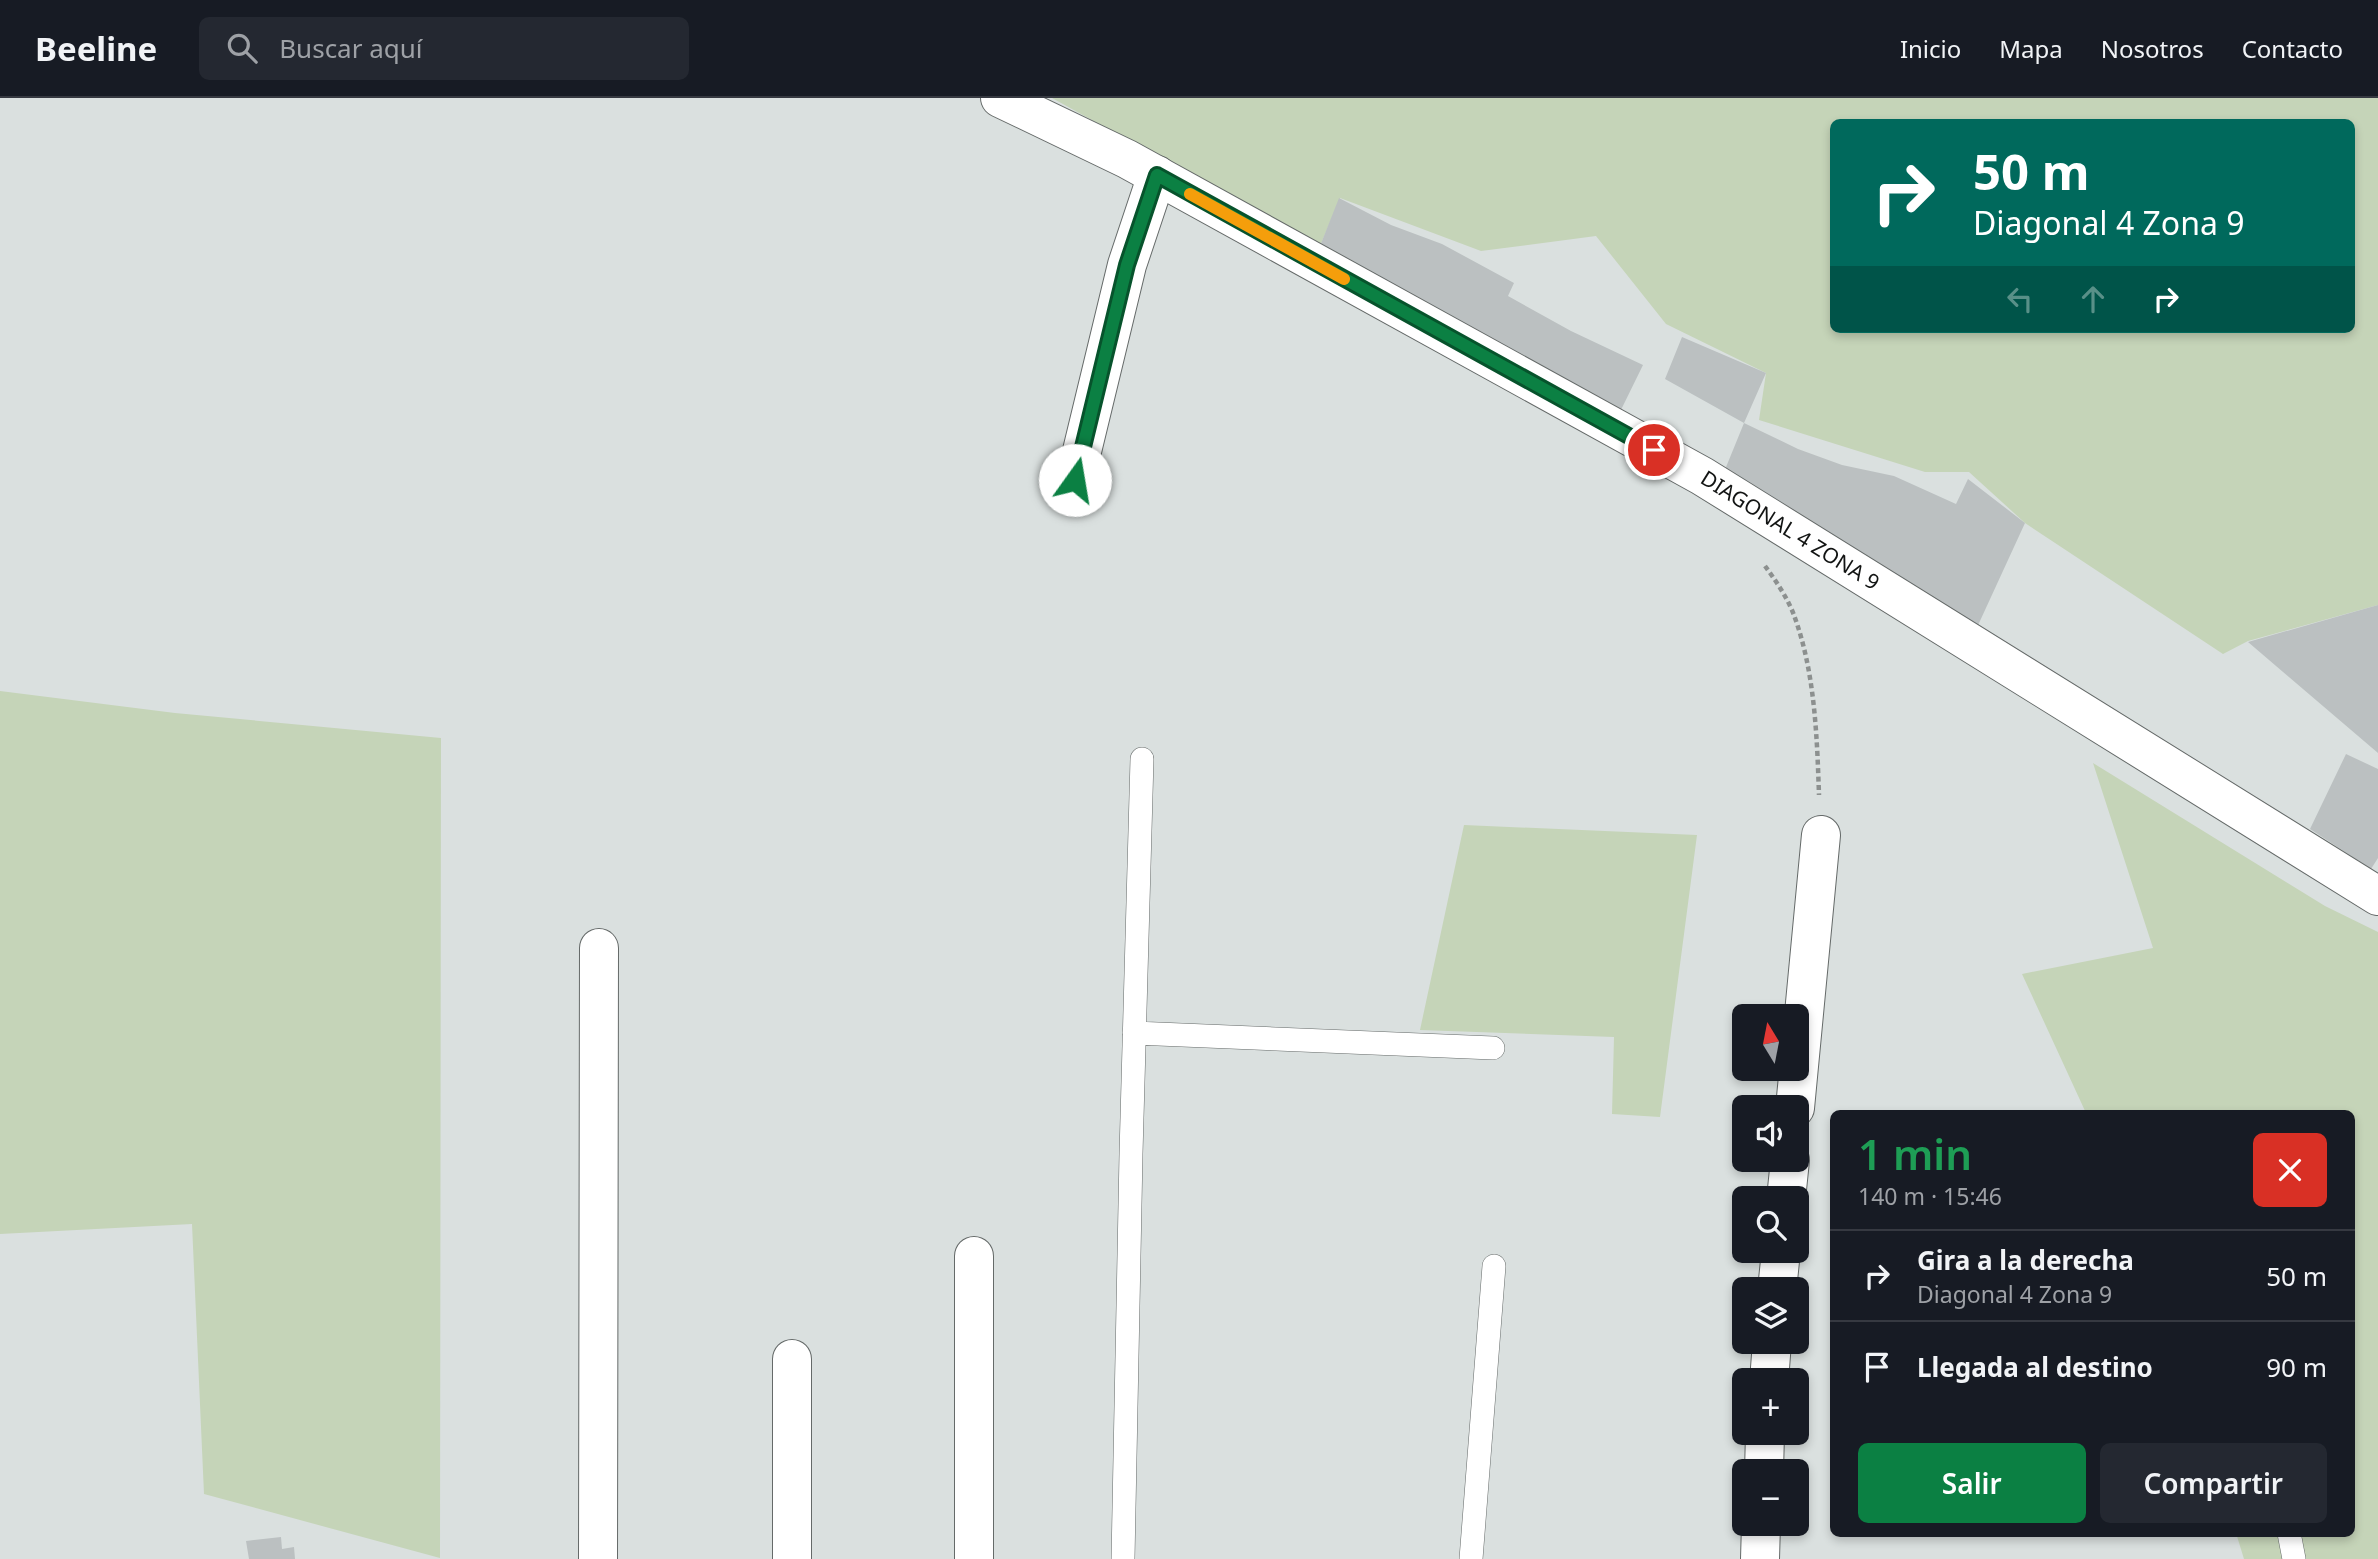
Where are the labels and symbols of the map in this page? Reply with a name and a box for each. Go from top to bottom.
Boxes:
pin [1624,420,1684,480]
position arrow [1038,443,1112,517]
street label: DIAGONAL 4 ZONA 9 [1696,464,1885,596]
north arrow [1732,1004,1810,1082]

